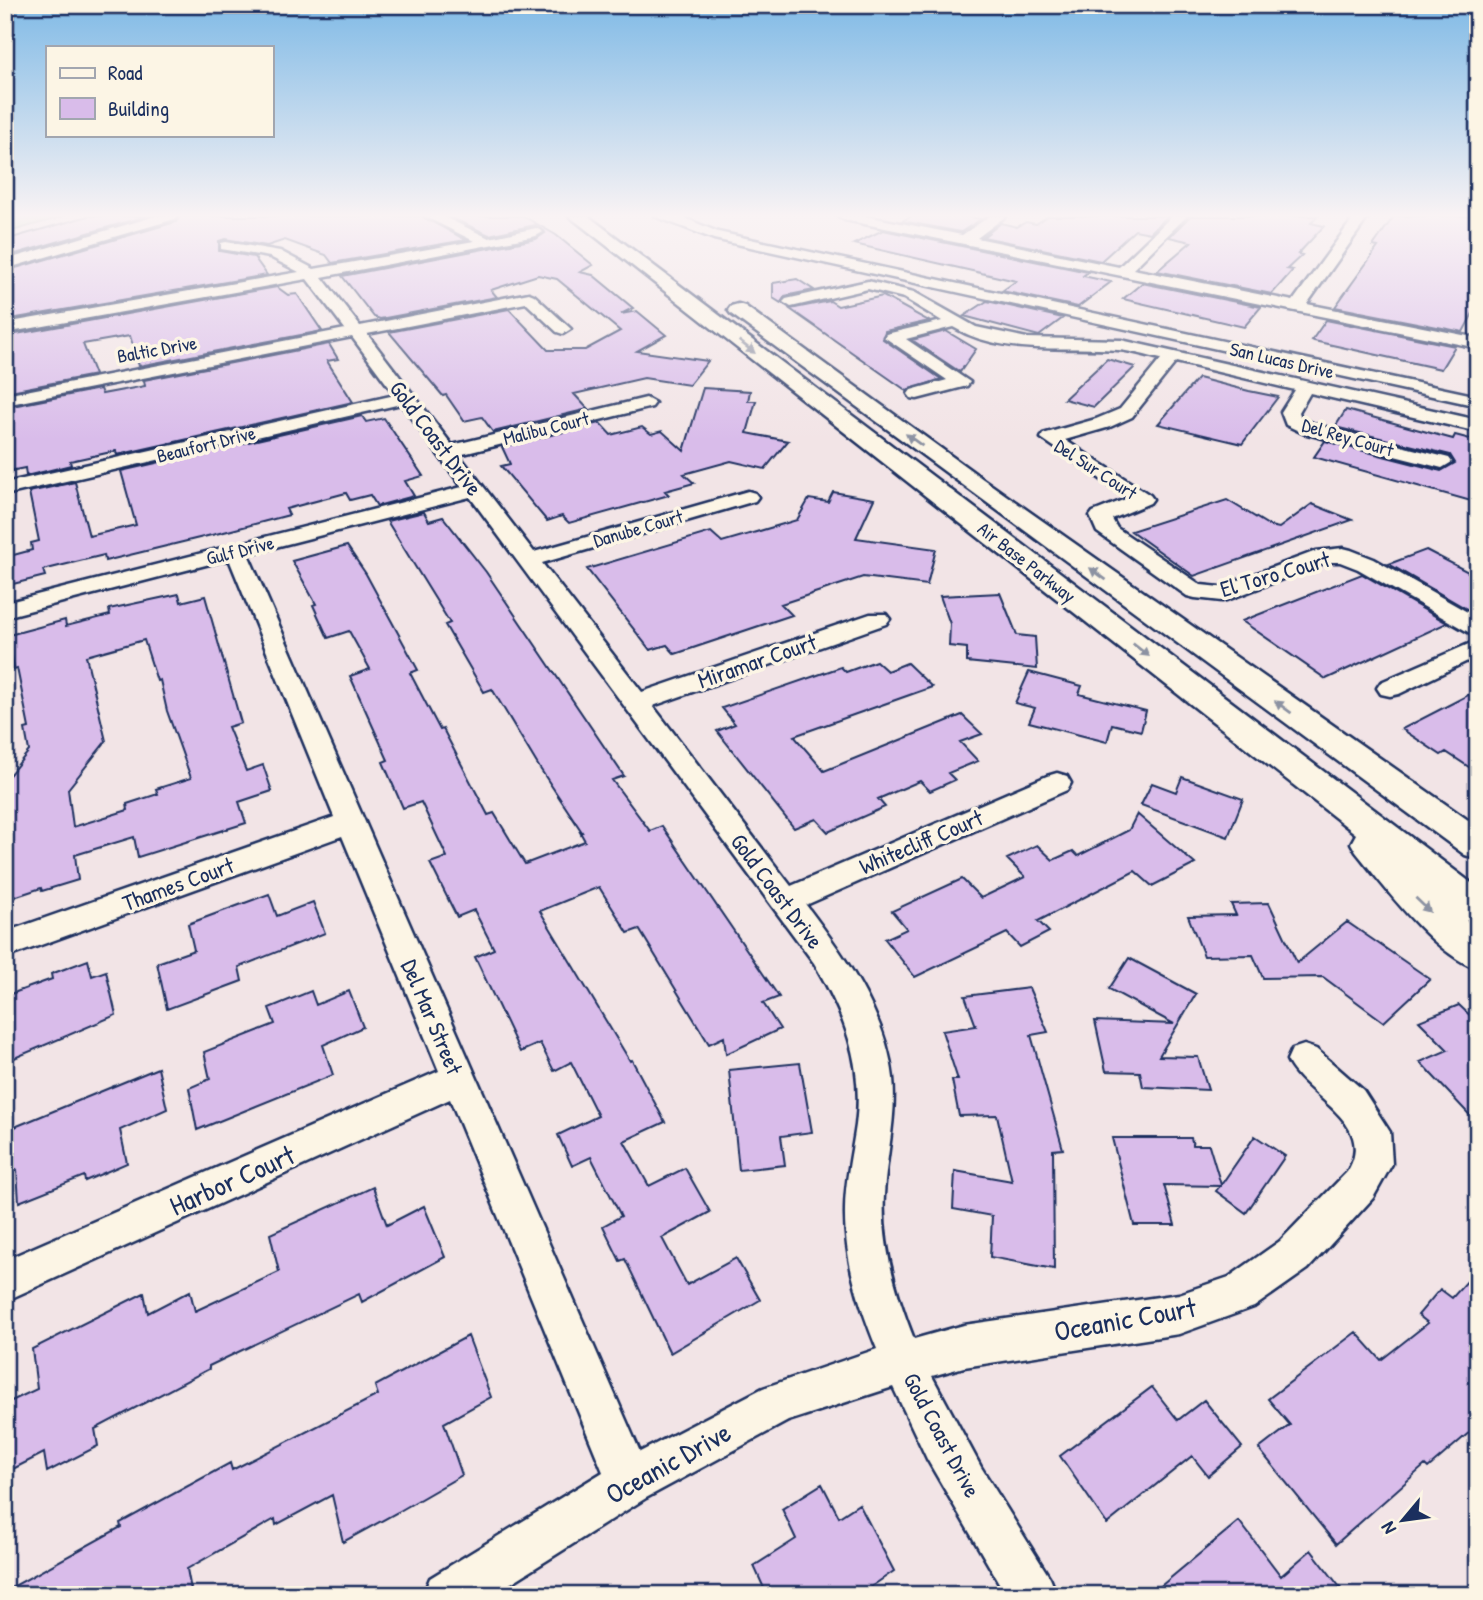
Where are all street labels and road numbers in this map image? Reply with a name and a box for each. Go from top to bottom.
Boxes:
street label: Baltic Drive [115,329,199,369]
street label: San Lucas Drive [1227,335,1337,385]
street label: Gold Coast Drive [383,374,490,502]
street label: Malibu Court [500,405,592,451]
street label: Del Rey Court [1299,412,1397,463]
street label: Beaufort Drive [154,419,258,469]
street label: Del Sur Court [1050,433,1143,506]
street label: Danube Court [590,503,686,553]
street label: Air Base Parkway [973,516,1081,608]
street label: Gulf Drive [204,529,277,571]
street label: El Toro Court [1216,543,1334,604]
street label: Miramar Court [693,625,821,695]
street label: Whitecliff Court [854,801,988,881]
street label: Gold Coast Drive [724,827,831,955]
street label: Thames Court [118,849,239,918]
street label: Del Mar Street [394,955,471,1080]
street label: Harbor Court [163,1135,301,1224]
street label: Oceanic Court [1051,1288,1199,1350]
street label: Gold Coast Drive [897,1367,988,1502]
street label: Oceanic Drive [599,1413,737,1513]

